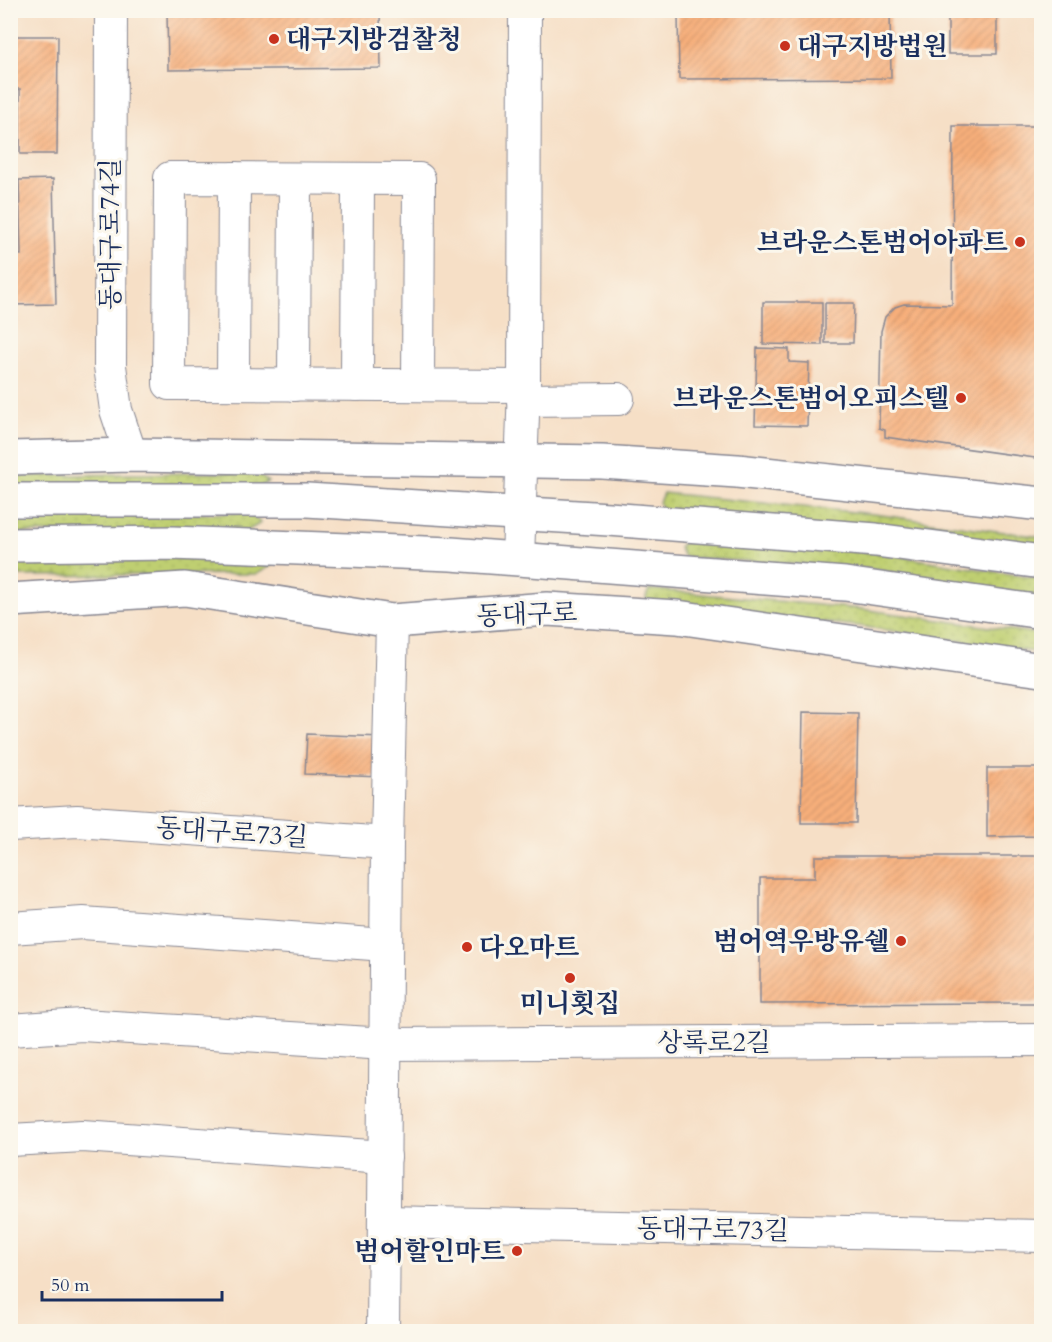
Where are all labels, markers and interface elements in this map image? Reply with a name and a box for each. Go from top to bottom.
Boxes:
place label: 대구지방검찰청 [286,22,462,57]
place label: 대구지방법원 [797,29,948,64]
marker: 대구지방검찰청 [267,32,281,46]
marker: 대구지방법원 [778,39,792,53]
street label: 동대구로74길 [93,158,128,310]
place label: 브라운스톤범어아파트 [757,225,1008,260]
marker: 브라운스톤범어아파트 [1013,235,1027,249]
place label: 브라운스톤범어오피스텔 [673,381,949,416]
marker: 브라운스톤범어오피스텔 [954,391,968,405]
street label: 동대구로 [476,595,578,634]
street label: 동대구로73길 [155,810,309,855]
place label: 범어역우방유쉘 [713,924,889,959]
place label: 다오마트 [479,930,579,965]
marker: 범어역우방유쉘 [894,934,908,948]
marker: 다오마트 [460,940,474,954]
marker: 미니횟집 [563,971,577,985]
place label: 미니횟집 [520,986,620,1021]
street label: 상록로2길 [657,1025,771,1060]
street label: 동대구로73길 [637,1211,789,1248]
place label: 범어할인마트 [354,1234,505,1269]
marker: 범어할인마트 [510,1244,524,1258]
scale bar [42,1264,222,1302]
text: 50 m [51,1273,90,1298]

